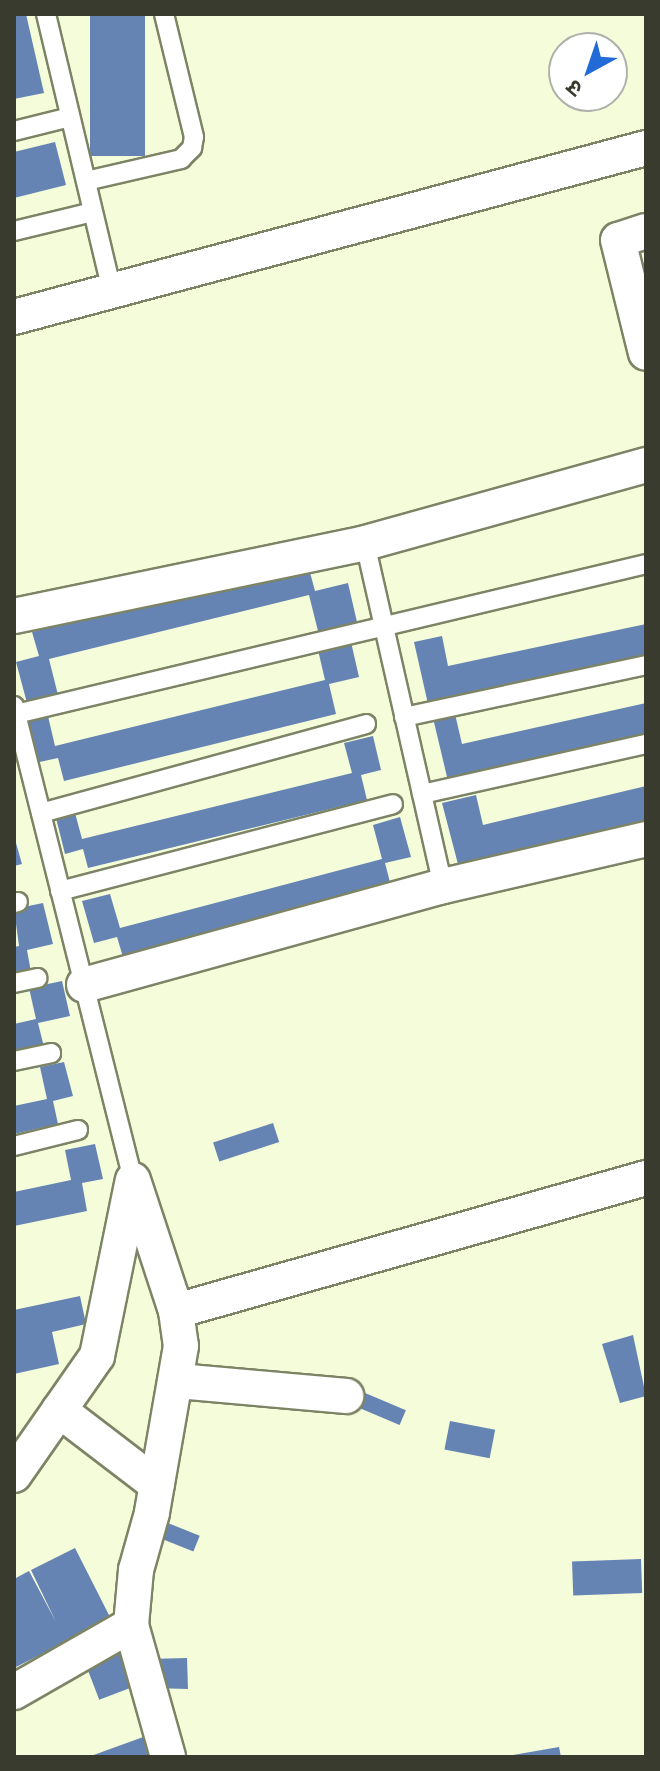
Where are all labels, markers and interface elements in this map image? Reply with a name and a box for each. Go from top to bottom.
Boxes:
north arrow [548,32,628,112]
text: उ [561,76,587,103]

